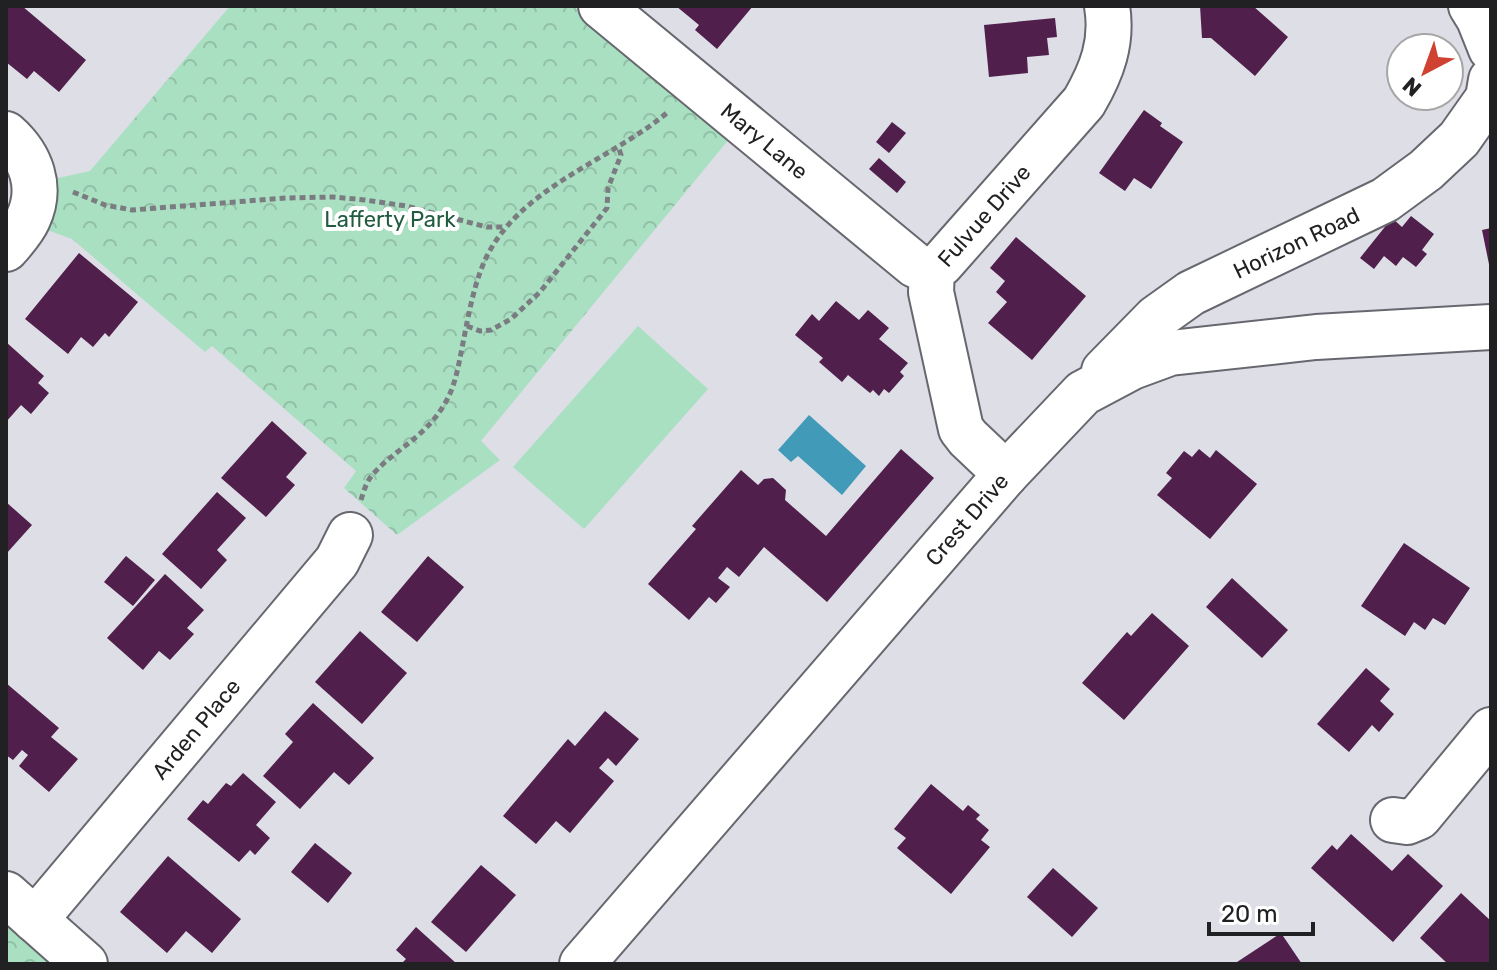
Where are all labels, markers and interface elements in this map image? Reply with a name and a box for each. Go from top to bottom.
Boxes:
north arrow [1385,32,1465,112]
text: N [1397,71,1427,102]
street label: Mary Lane [715,97,813,185]
street label: Fulvue Drive [932,159,1036,273]
street label: Horizon Road [1229,201,1364,285]
park label: Lafferty Park [324,206,456,233]
street label: Crest Drive [920,468,1014,571]
street label: Arden Place [146,673,246,785]
scale bar [1209,886,1313,936]
text: 20 m [1221,900,1278,928]

